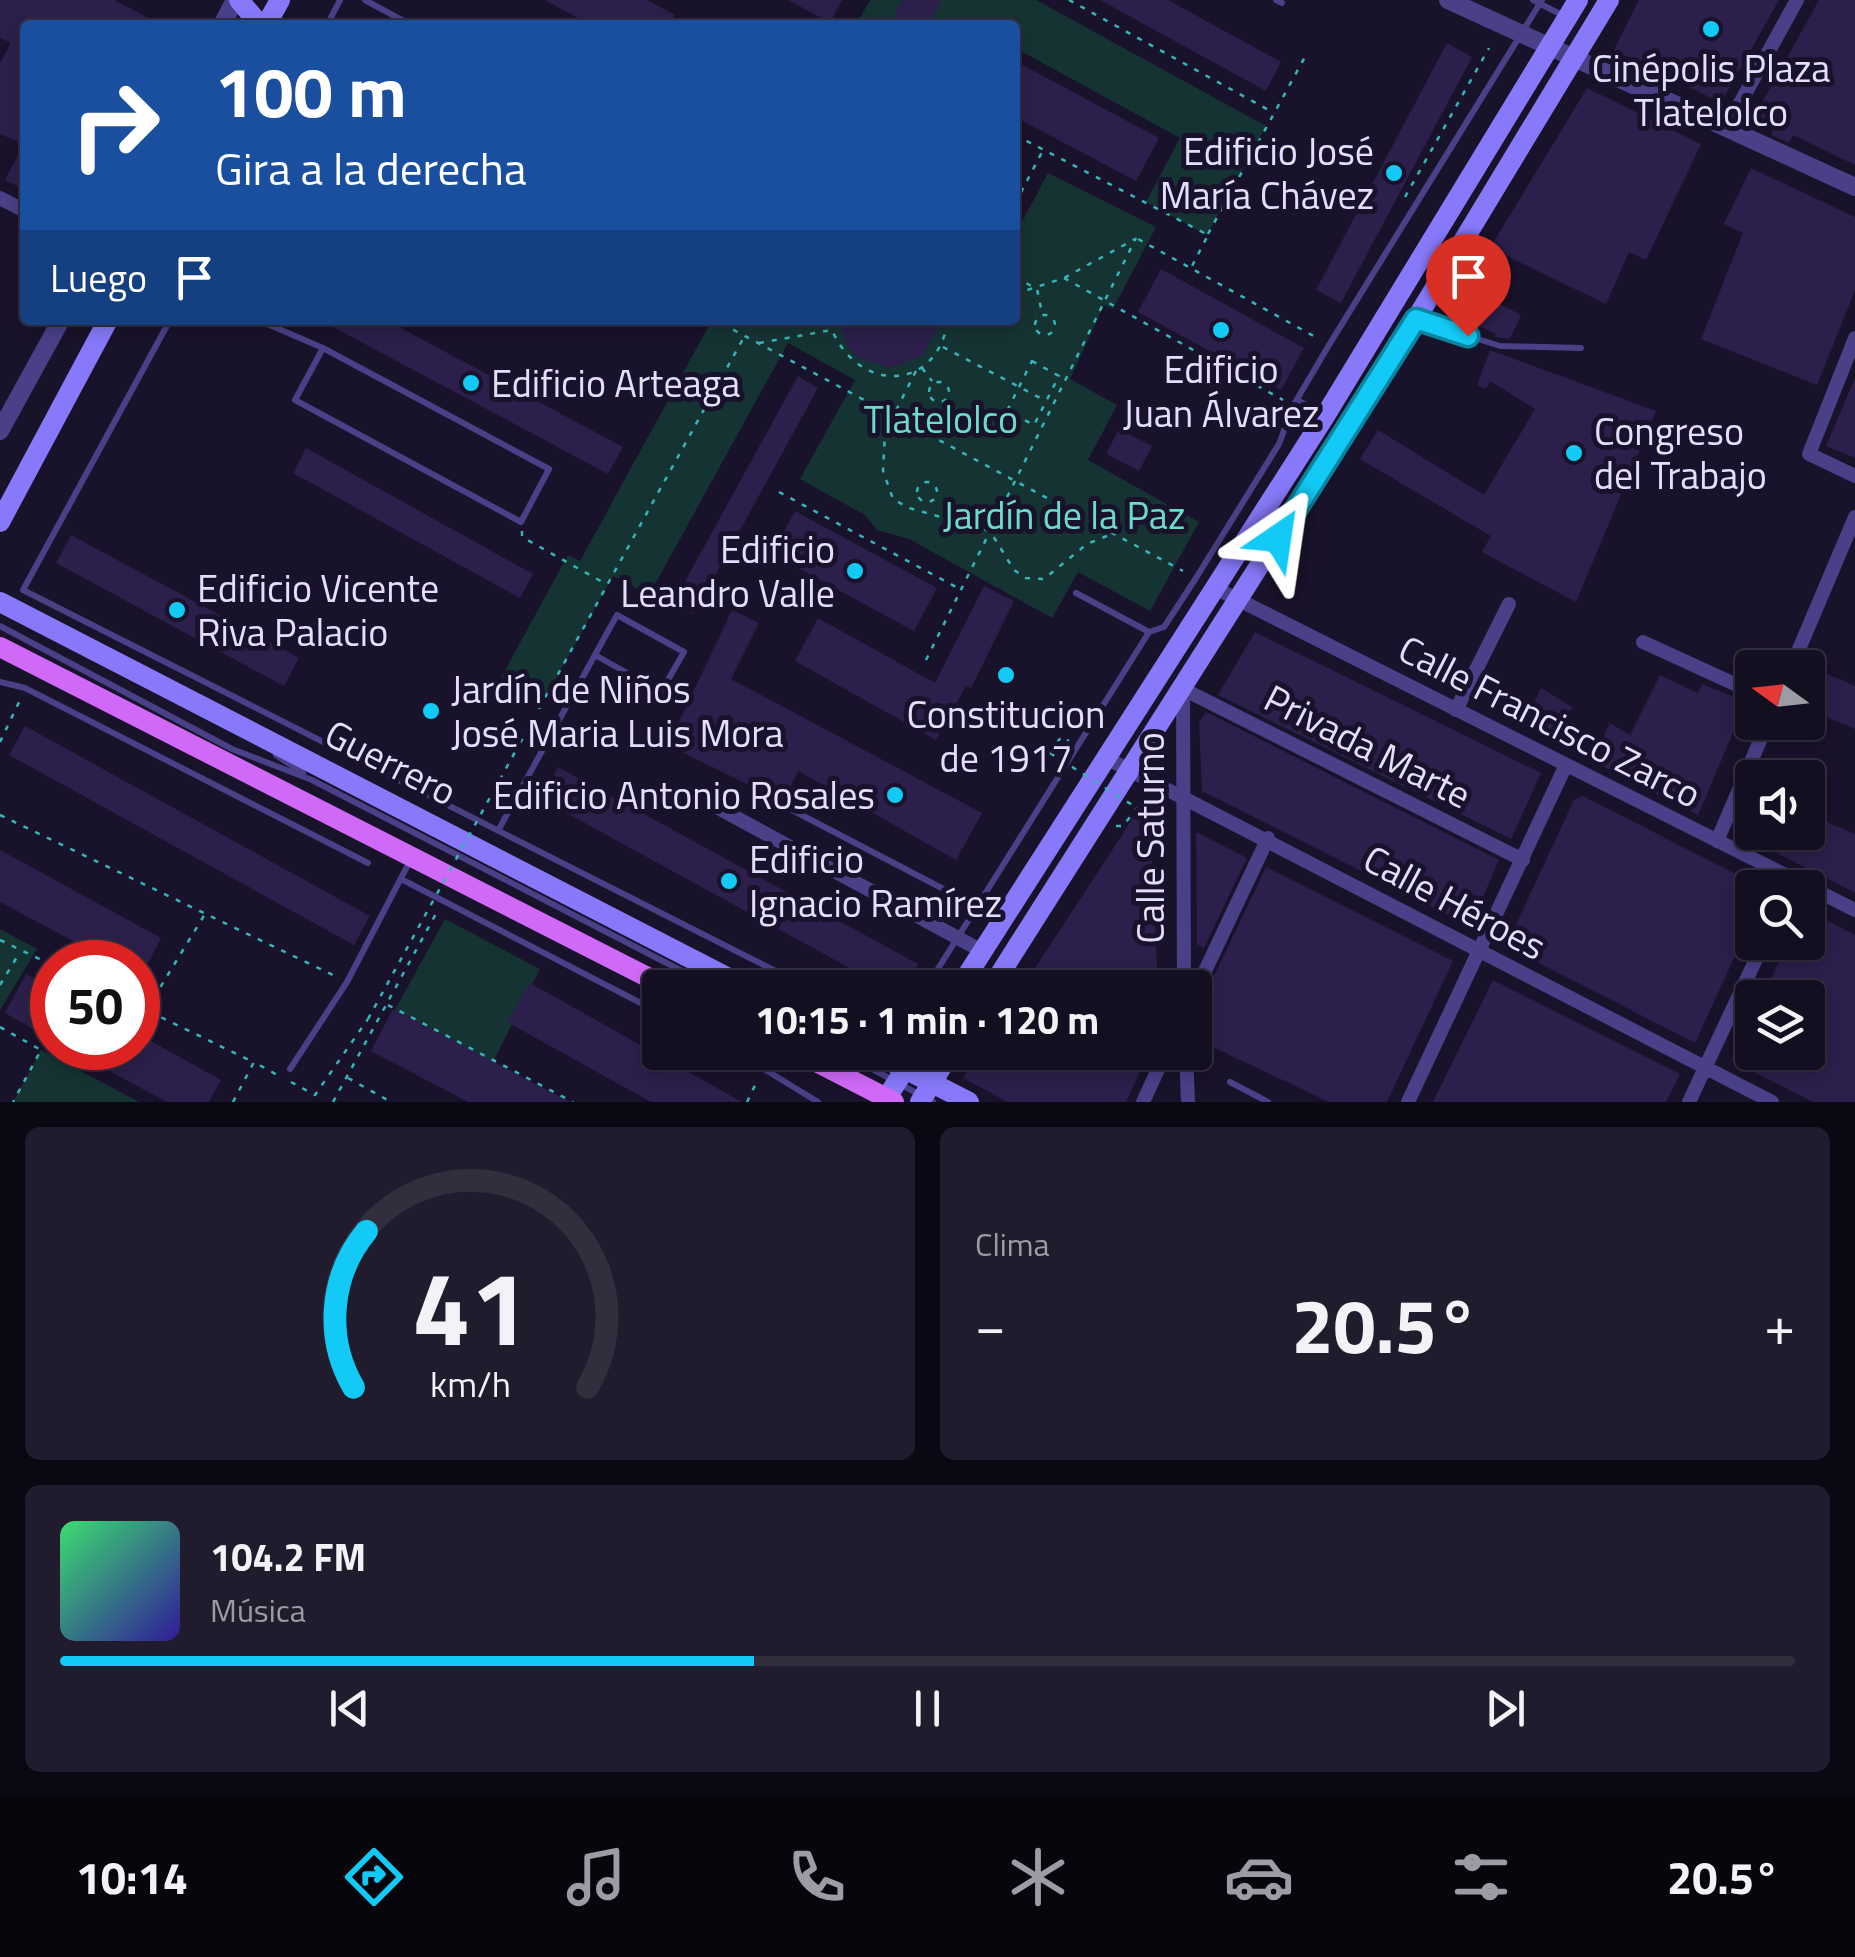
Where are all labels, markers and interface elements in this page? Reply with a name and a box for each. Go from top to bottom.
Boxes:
marker: Cinépolis Plaza Tlatelolco [1700,18,1722,40]
text: 100 m [215,38,407,144]
place label: Cinépolis Plaza Tlatelolco [1592,39,1830,141]
icon: right [50,60,180,190]
place label: Edificio José María Chávez [1160,122,1374,224]
text: Gira a la derecha [215,134,527,202]
marker: Edificio José María Chávez [1383,162,1405,184]
pin [1426,234,1511,337]
text: Luego [50,249,147,307]
icon: arrive [1441,249,1496,304]
icon: arrive [167,250,222,305]
marker: Edificio Juan Álvarez [1210,319,1232,341]
place label: Edificio Juan Álvarez [1123,340,1319,442]
place label: Edificio Arteaga [491,354,740,412]
marker: Edificio Arteaga [460,372,482,394]
park label: Tlatelolco [864,390,1018,448]
place label: Congreso del Trabajo [1594,402,1767,504]
marker: Congreso del Trabajo [1563,442,1585,464]
park label: Jardín de la Paz [943,486,1185,544]
position arrow [1226,486,1330,590]
place label: Edificio Leandro Valle [620,520,835,622]
place label: Edificio Vicente Riva Palacio [197,559,439,661]
marker: Edificio Leandro Valle [844,560,866,582]
marker: Edificio Vicente Riva Palacio [166,599,188,621]
street label: Calle Francisco Zarco [1389,620,1711,822]
north arrow [1735,650,1825,740]
map controls [1735,650,1825,1070]
place label: Jardín de Niños José Maria Luis Mora [451,660,783,762]
marker: Constitucion de 1917 [995,664,1017,686]
street label: Privada Marte [1255,669,1481,823]
place label: Constitucion de 1917 [907,685,1105,787]
marker: Jardín de Niños José Maria Luis Mora [420,700,442,722]
street label: Guerrero [315,704,467,820]
street label: Calle Saturno [1121,732,1179,944]
button: sound [1735,760,1825,850]
place label: Edificio Antonio Rosales [493,766,875,824]
marker: Edificio Antonio Rosales [884,784,906,806]
place label: Edificio Ignacio Ramírez [749,830,1002,932]
street label: Calle Héroes [1353,830,1557,974]
marker: Edificio Ignacio Ramírez [718,870,740,892]
button: search [1735,870,1825,960]
speed limit sign: 50 [30,940,160,1070]
button: layers [1735,980,1825,1070]
text: 10:15 · 1 min · 120 m [755,991,1099,1049]
text: Clima [975,1220,1050,1268]
text: 41 [412,1227,528,1385]
text: 20.5° [1291,1268,1479,1382]
text: − [975,1283,1006,1366]
text: + [1764,1283,1795,1366]
text: km/h [430,1356,510,1411]
text: 104.2 FM [210,1528,366,1586]
text: Música [210,1586,306,1634]
icon: previous [322,1681,377,1736]
icon: pause [900,1681,955,1736]
icon: next [1478,1681,1533,1736]
icon: directions [339,1842,409,1912]
icon: music [561,1842,631,1912]
icon: phone [782,1842,852,1912]
icon: climate [1003,1842,1073,1912]
icon: car [1224,1842,1294,1912]
icon: filters [1446,1842,1516,1912]
text: 10:14 [76,1843,188,1911]
text: 20.5° [1667,1843,1779,1911]

